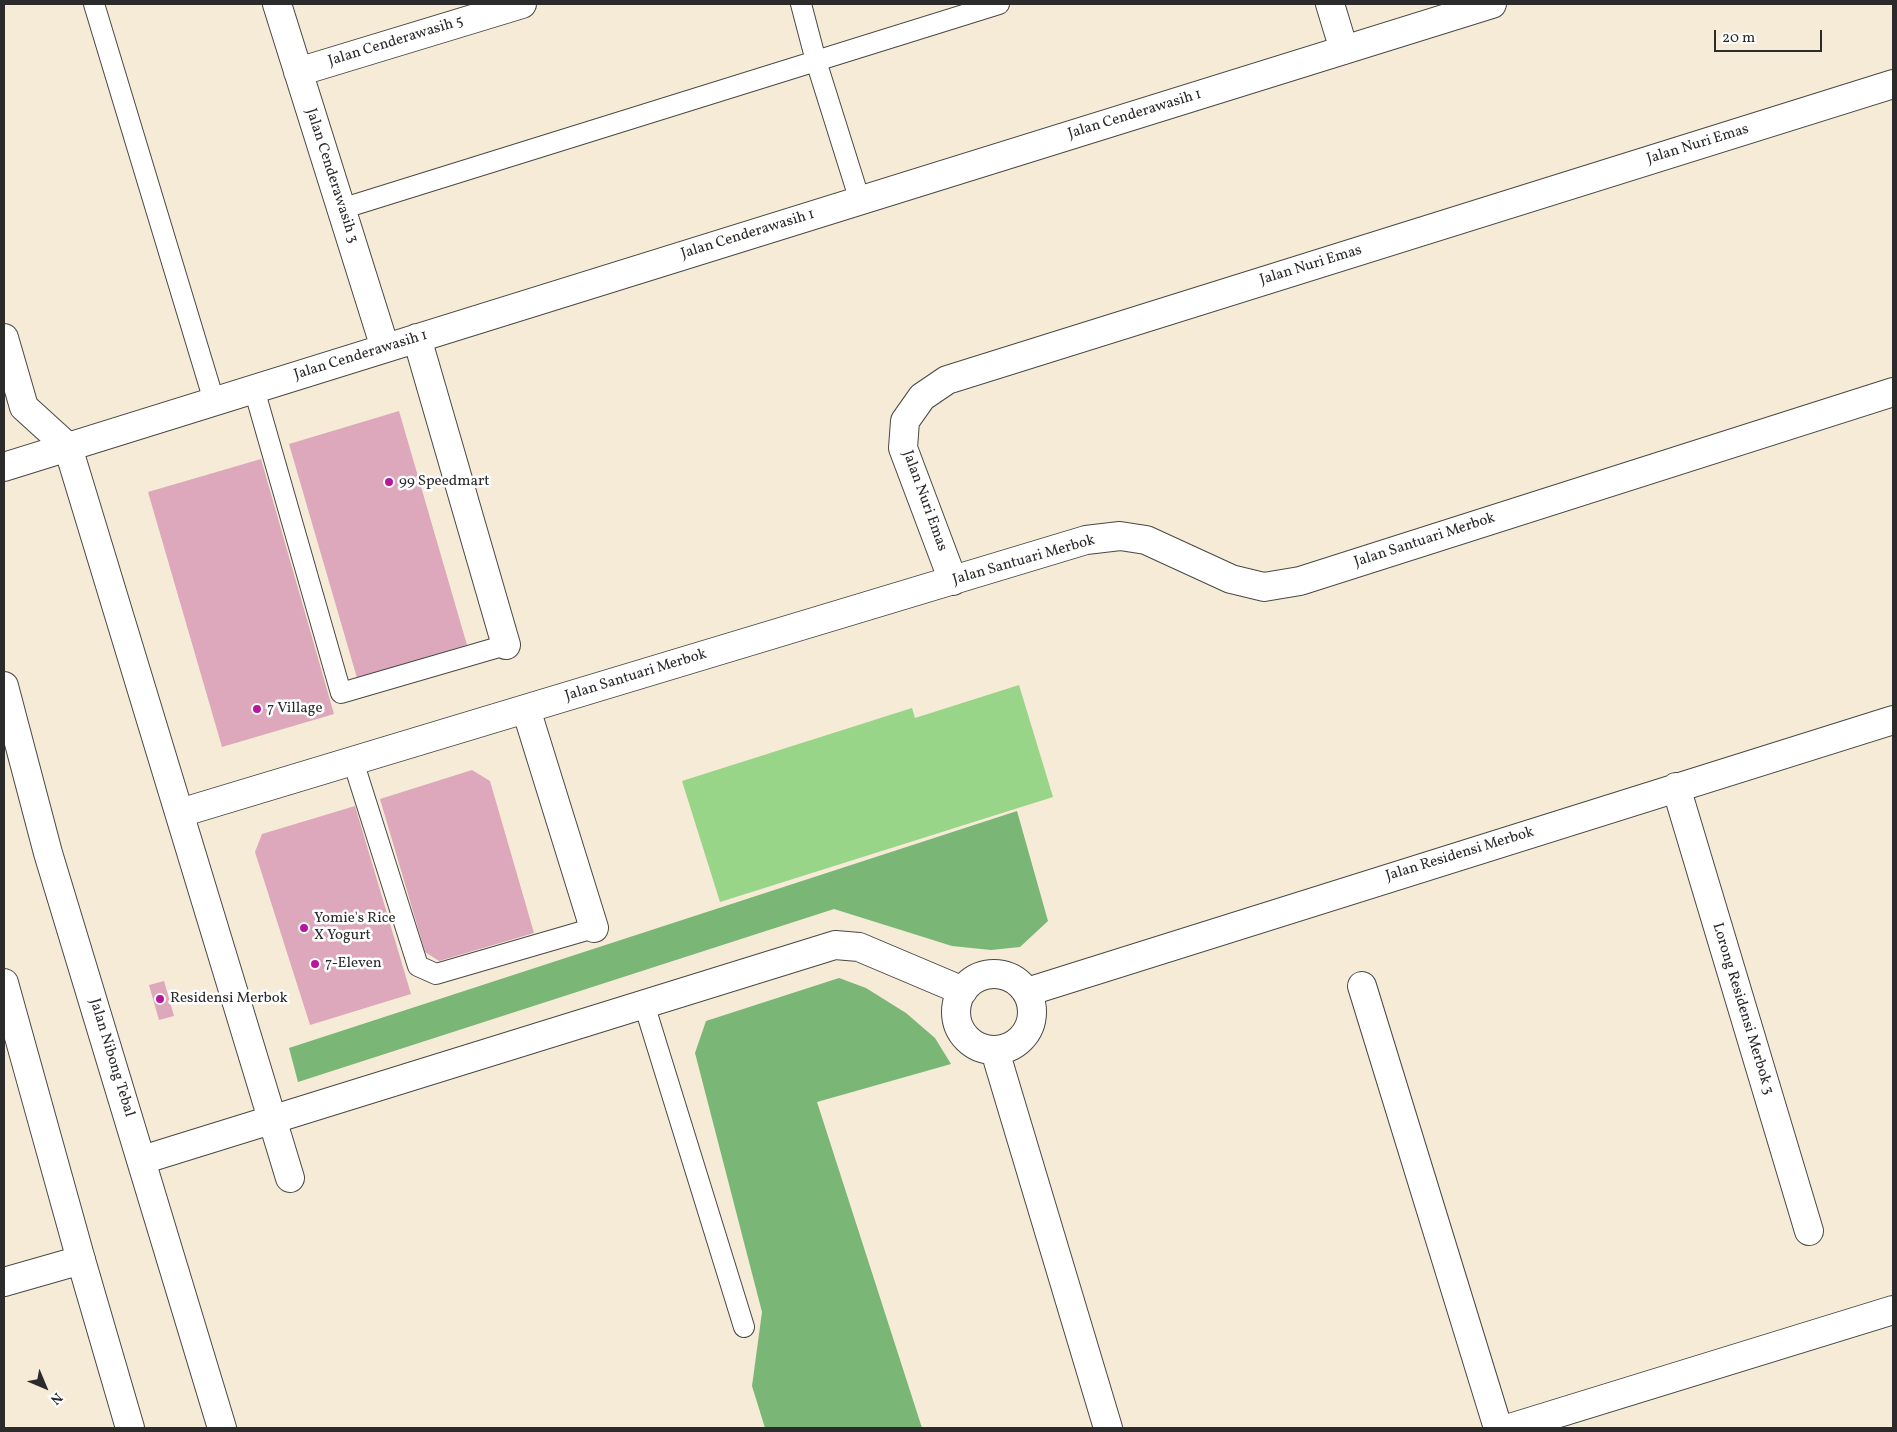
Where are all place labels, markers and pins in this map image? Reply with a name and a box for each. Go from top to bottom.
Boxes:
place label: 99 Speedmart [399,473,490,491]
marker: 99 Speedmart [383,476,395,488]
place label: 7 Village [267,700,323,718]
marker: 7 Village [251,703,263,715]
place label: Yomie's Rice X Yogurt [314,910,396,945]
marker: Yomie's Rice X Yogurt [298,922,310,934]
place label: 7-Eleven [325,955,382,973]
marker: 7-Eleven [309,958,321,970]
place label: Residensi Merbok [170,990,288,1008]
marker: Residensi Merbok [154,993,166,1005]

